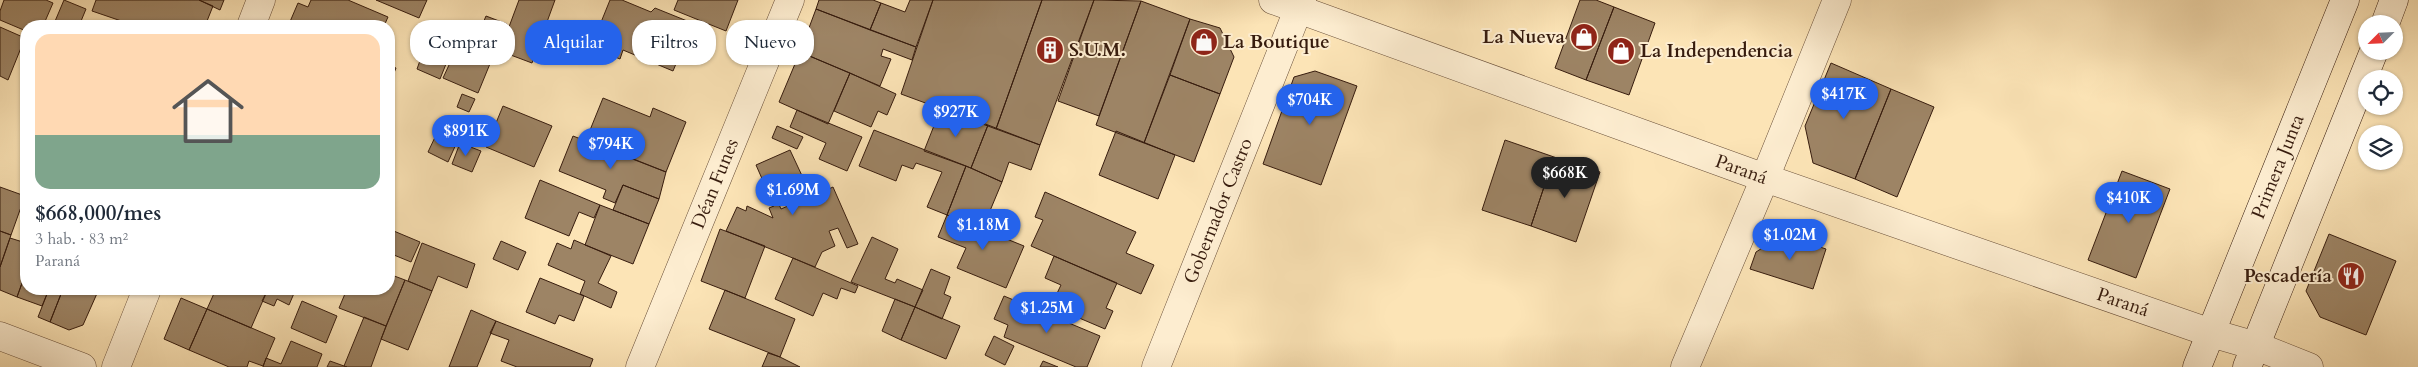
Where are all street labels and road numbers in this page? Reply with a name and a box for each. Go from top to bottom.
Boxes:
street label: Primera Junta [2245,111,2310,223]
street label: Gobernador Castro [1177,134,1259,288]
street label: Déan Funes [685,135,745,233]
street label: Paraná [1712,148,1771,191]
street label: Paraná [2093,281,2152,323]

